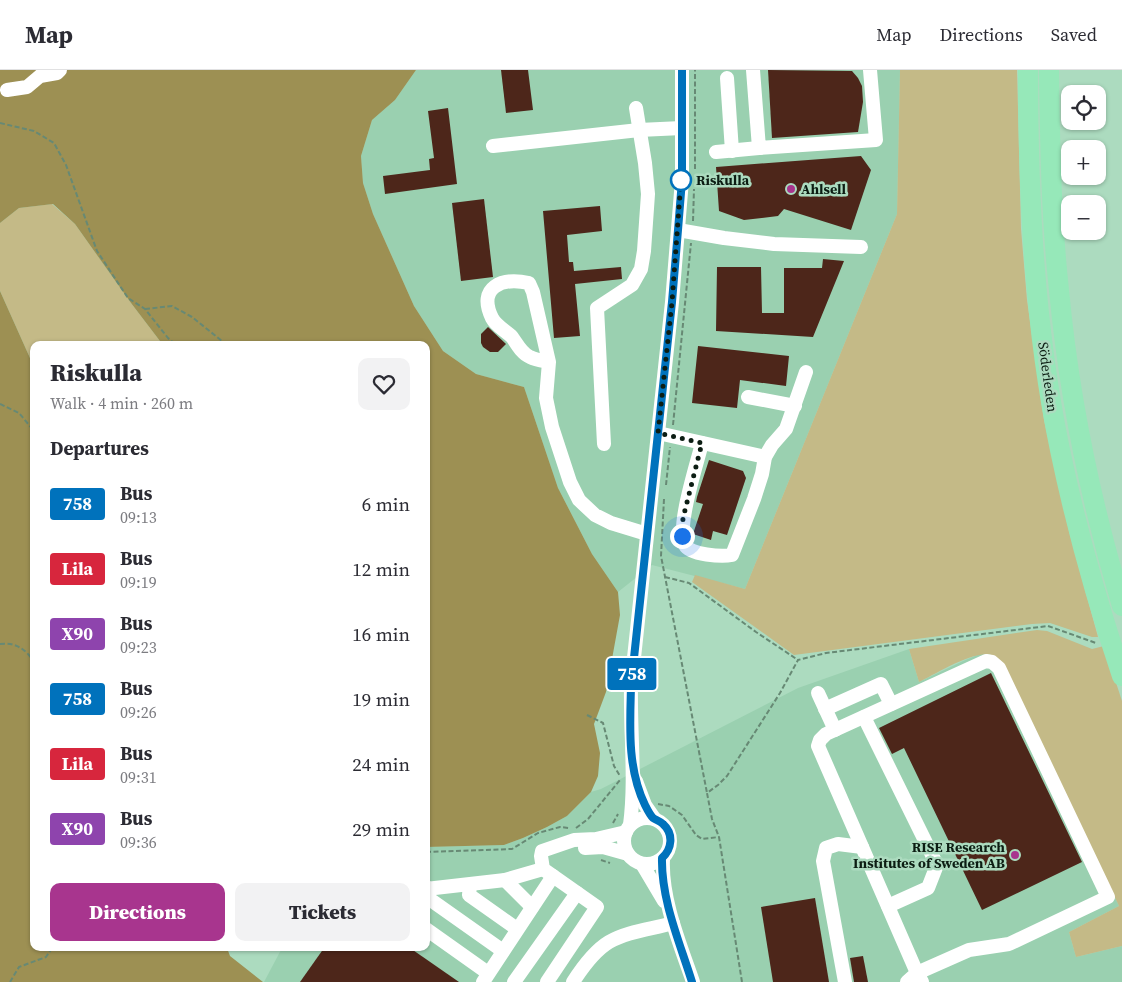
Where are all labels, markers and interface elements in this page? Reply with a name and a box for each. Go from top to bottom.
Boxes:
text: Map [25,18,73,51]
text: Map [876,22,912,47]
text: Directions [940,22,1023,47]
text: Saved [1051,22,1097,47]
map controls [1061,85,1106,240]
button: locate [1061,85,1106,130]
button: + [1061,140,1106,185]
marker: Riskulla [670,169,692,191]
place label: Riskulla [696,170,750,190]
place label: Ahlsell [801,179,847,199]
marker: Ahlsell [785,183,797,195]
button: − [1061,195,1106,240]
street label: Söderleden [1033,341,1063,414]
text: Riskulla [50,356,142,389]
button: heart [358,358,410,410]
text: Walk · 4 min · 260 m [50,392,193,414]
text: Departures [50,435,149,461]
text: Bus [120,480,152,506]
text: 758 [63,491,92,516]
text: 6 min [362,491,410,517]
text: 09:13 [120,506,157,528]
your location [670,524,695,549]
text: Bus [120,545,152,571]
text: Lila [62,556,93,581]
text: 12 min [352,556,410,582]
text: 09:19 [120,571,157,593]
text: Bus [120,610,152,636]
text: X90 [62,621,93,646]
text: 16 min [352,621,410,647]
text: 09:23 [120,636,157,658]
line badge: 758 [603,658,661,690]
text: 758 [617,661,647,686]
text: Bus [120,675,152,701]
text: 758 [63,686,92,711]
text: 19 min [352,686,410,712]
text: 09:26 [120,701,157,723]
text: Bus [120,740,152,766]
text: Lila [62,751,93,776]
text: 24 min [352,751,410,777]
text: 09:31 [120,766,157,788]
text: Bus [120,805,152,831]
text: X90 [62,816,93,841]
text: 29 min [352,816,410,842]
text: 09:36 [120,831,157,853]
place label: RISE Research Institutes of Sweden AB [853,837,1005,873]
marker: RISE Research Institutes of Sweden AB [1009,849,1021,861]
button: Directions [50,883,225,941]
button: Tickets [235,883,410,941]

